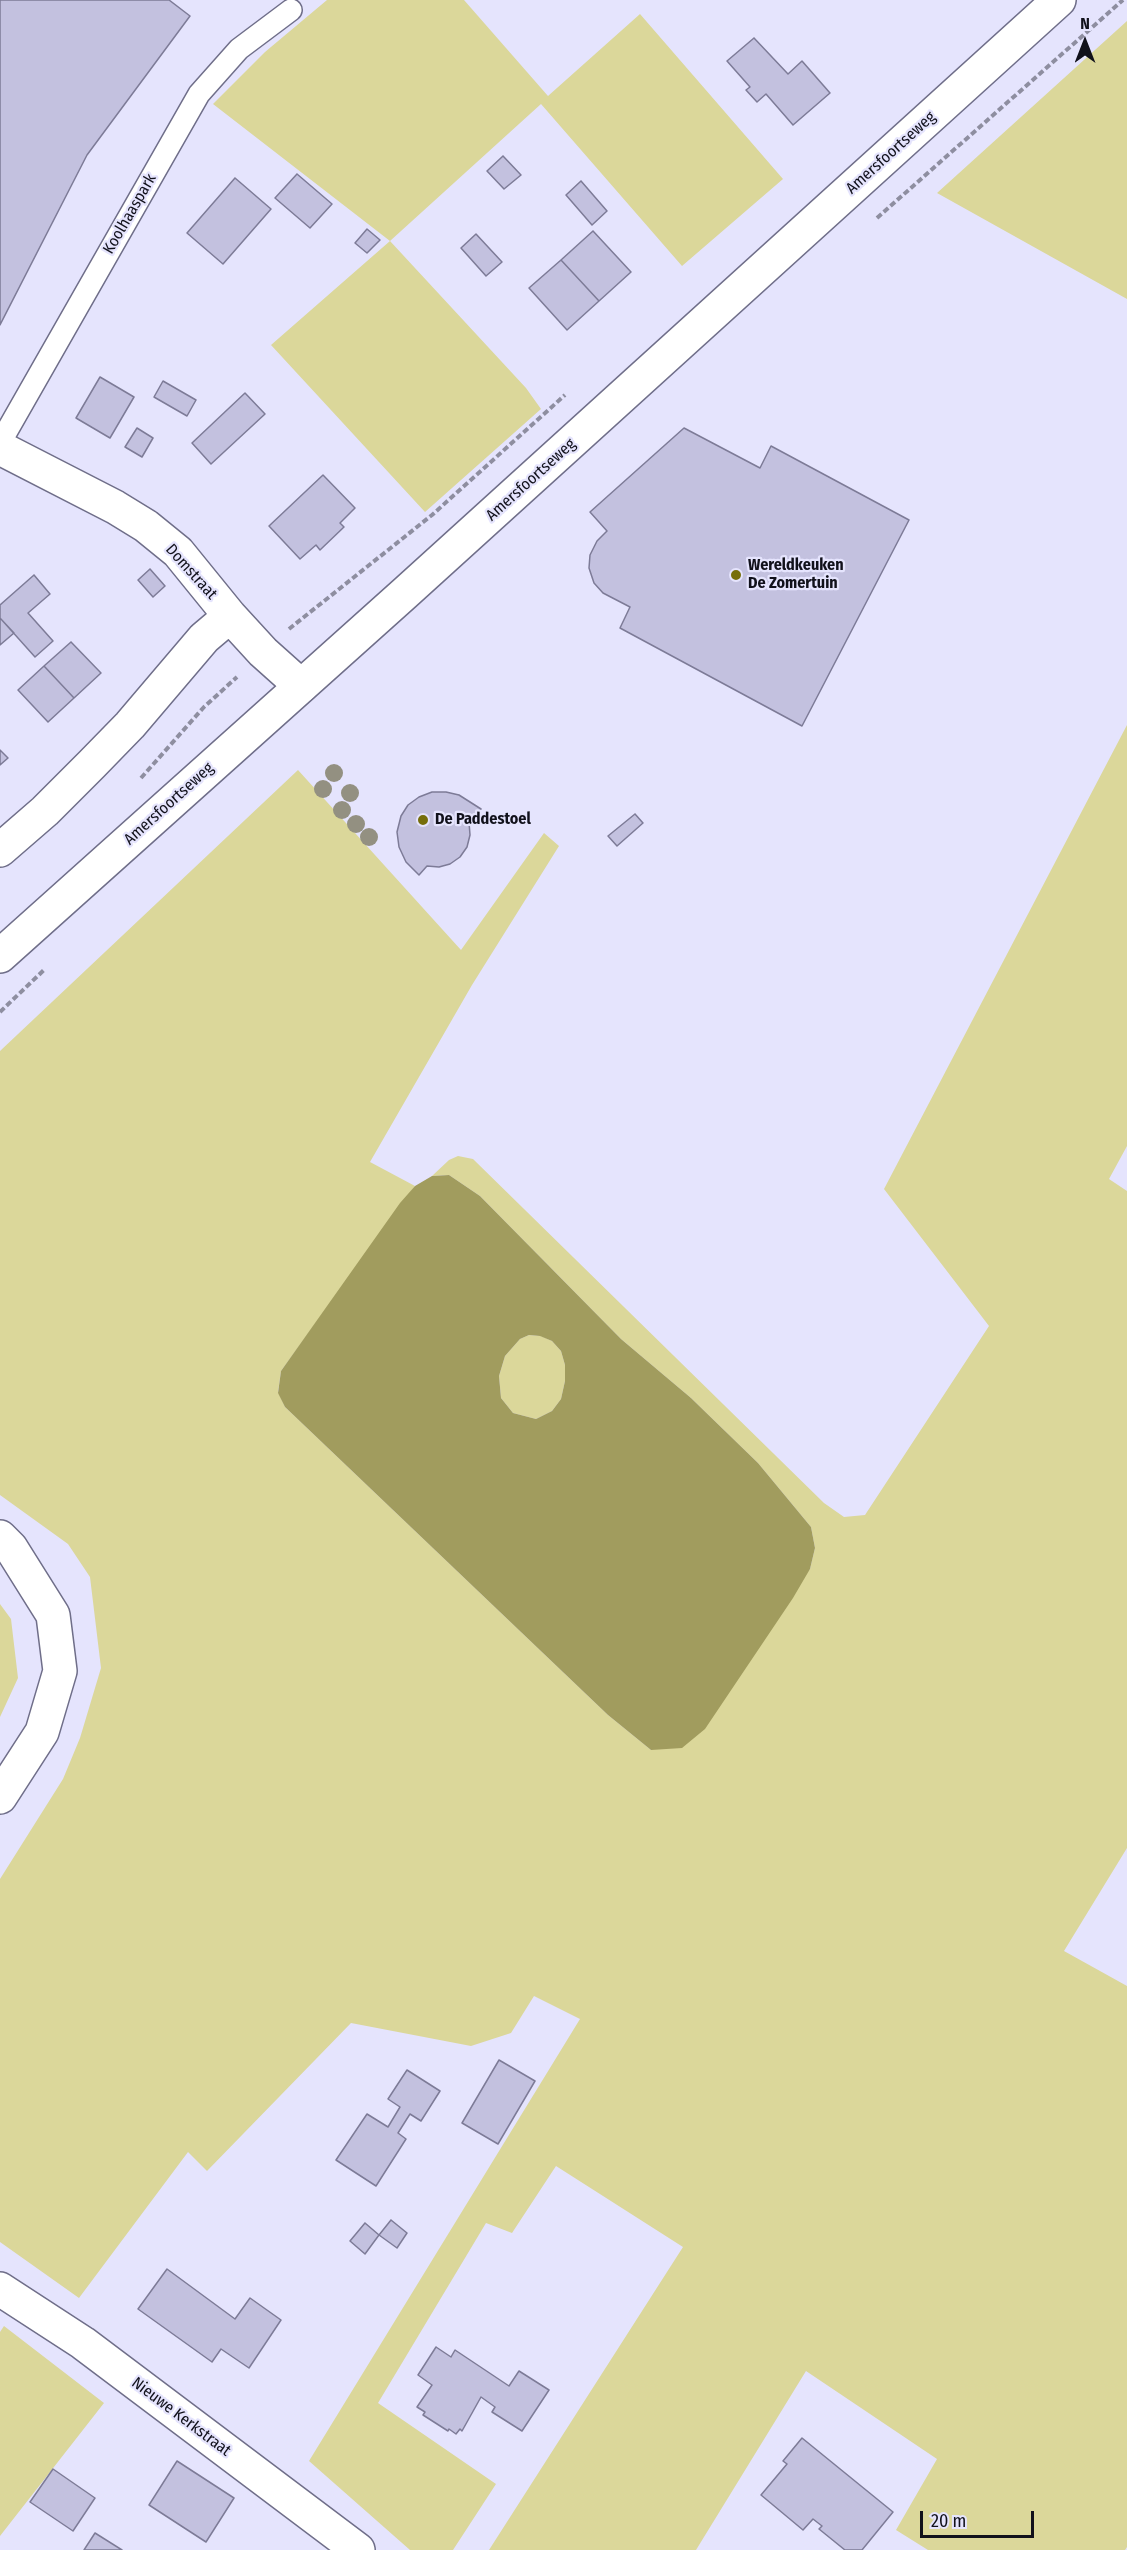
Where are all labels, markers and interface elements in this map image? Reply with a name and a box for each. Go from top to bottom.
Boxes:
north arrow [1055,12,1115,72]
text: N [1080,14,1090,33]
street label: Amersfoortseweg [842,108,940,198]
street label: Koolhaaspark [99,171,161,257]
street label: Amersfoortseweg [482,435,580,525]
street label: Domstraat [161,540,221,604]
place label: Wereldkeuken De Zomertuin [748,556,844,594]
marker: Wereldkeuken De Zomertuin [729,568,743,582]
street label: Amersfoortseweg [120,759,218,849]
place label: De Paddestoel [435,810,531,830]
marker: De Paddestoel [416,813,430,827]
street label: Nieuwe Kerkstraat [128,2373,234,2461]
scale bar [923,2499,1037,2537]
text: 20 m [931,2510,966,2532]

